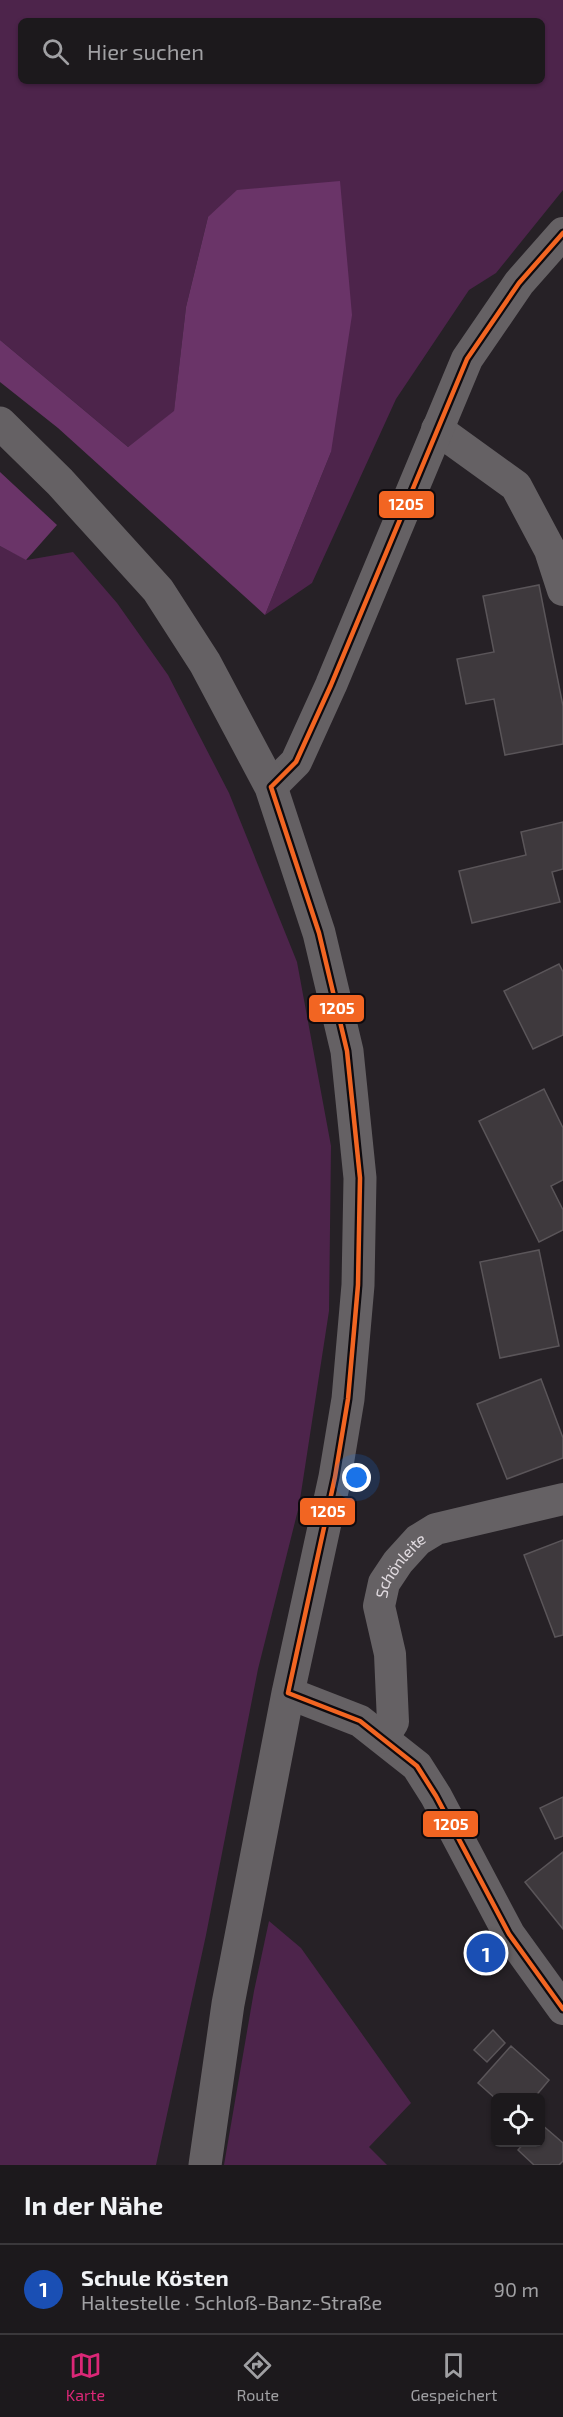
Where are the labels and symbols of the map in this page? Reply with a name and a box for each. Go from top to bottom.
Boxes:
line badge: 1205 [378,490,435,519]
text: 1205 [388,494,424,513]
line badge: 1205 [308,994,365,1023]
text: 1205 [319,998,355,1017]
your location [342,1463,371,1492]
line badge: 1205 [299,1497,356,1526]
text: 1205 [310,1501,346,1520]
street label: Schönleite [371,1528,428,1600]
line badge: 1205 [422,1810,479,1838]
text: 1205 [433,1814,469,1833]
pin: 1 [466,1930,506,1976]

